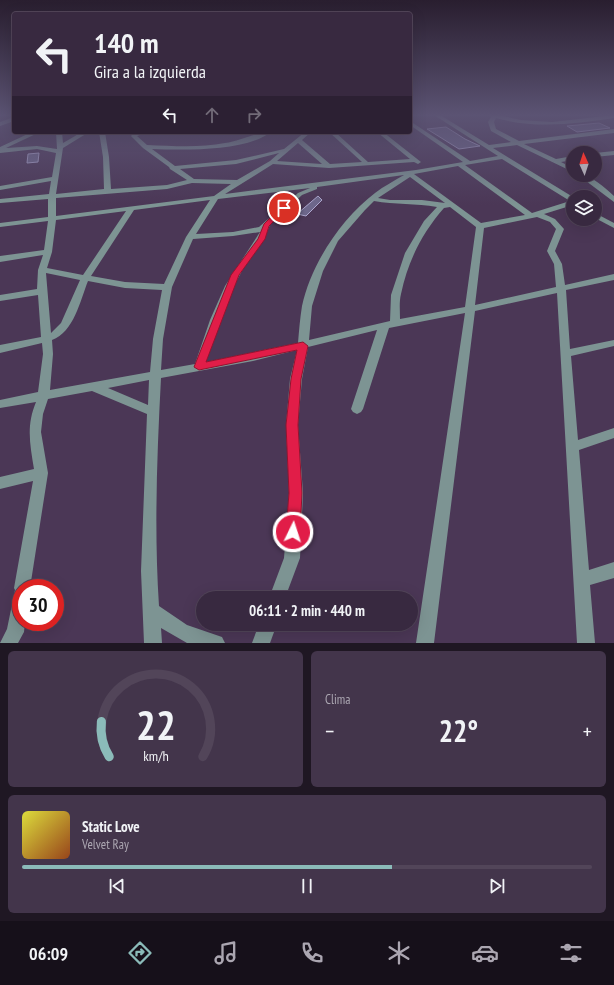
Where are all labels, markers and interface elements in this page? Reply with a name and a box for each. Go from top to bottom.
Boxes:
text: 140 m [94,24,158,61]
icon: left [28,28,80,80]
text: Gira a la izquierda [94,60,206,83]
icon: left [159,104,181,126]
icon: ahead [201,104,223,126]
icon: right [243,104,265,126]
north arrow [566,146,602,182]
map controls [566,146,602,226]
button: layers [566,190,602,226]
pin [267,191,301,225]
icon: arrive [273,197,295,219]
position arrow [272,511,314,553]
speed limit sign: 30 [12,579,64,631]
text: 06:11 · 2 min · 440 m [249,601,365,620]
text: Clima [325,691,350,708]
text: 22 [136,698,175,751]
text: 22° [439,711,478,750]
text: − [325,717,334,745]
text: + [583,717,592,745]
text: km/h [143,746,168,765]
text: Static Love [82,817,140,836]
text: Velvet Ray [82,836,129,853]
icon: previous [106,875,128,897]
icon: pause [296,875,318,897]
icon: next [486,875,508,897]
icon: directions [126,939,154,967]
icon: music [212,939,240,967]
icon: phone [298,939,326,967]
icon: climate [385,939,413,967]
icon: car [471,939,499,967]
icon: filters [557,939,585,967]
text: 06:09 [29,942,68,965]

